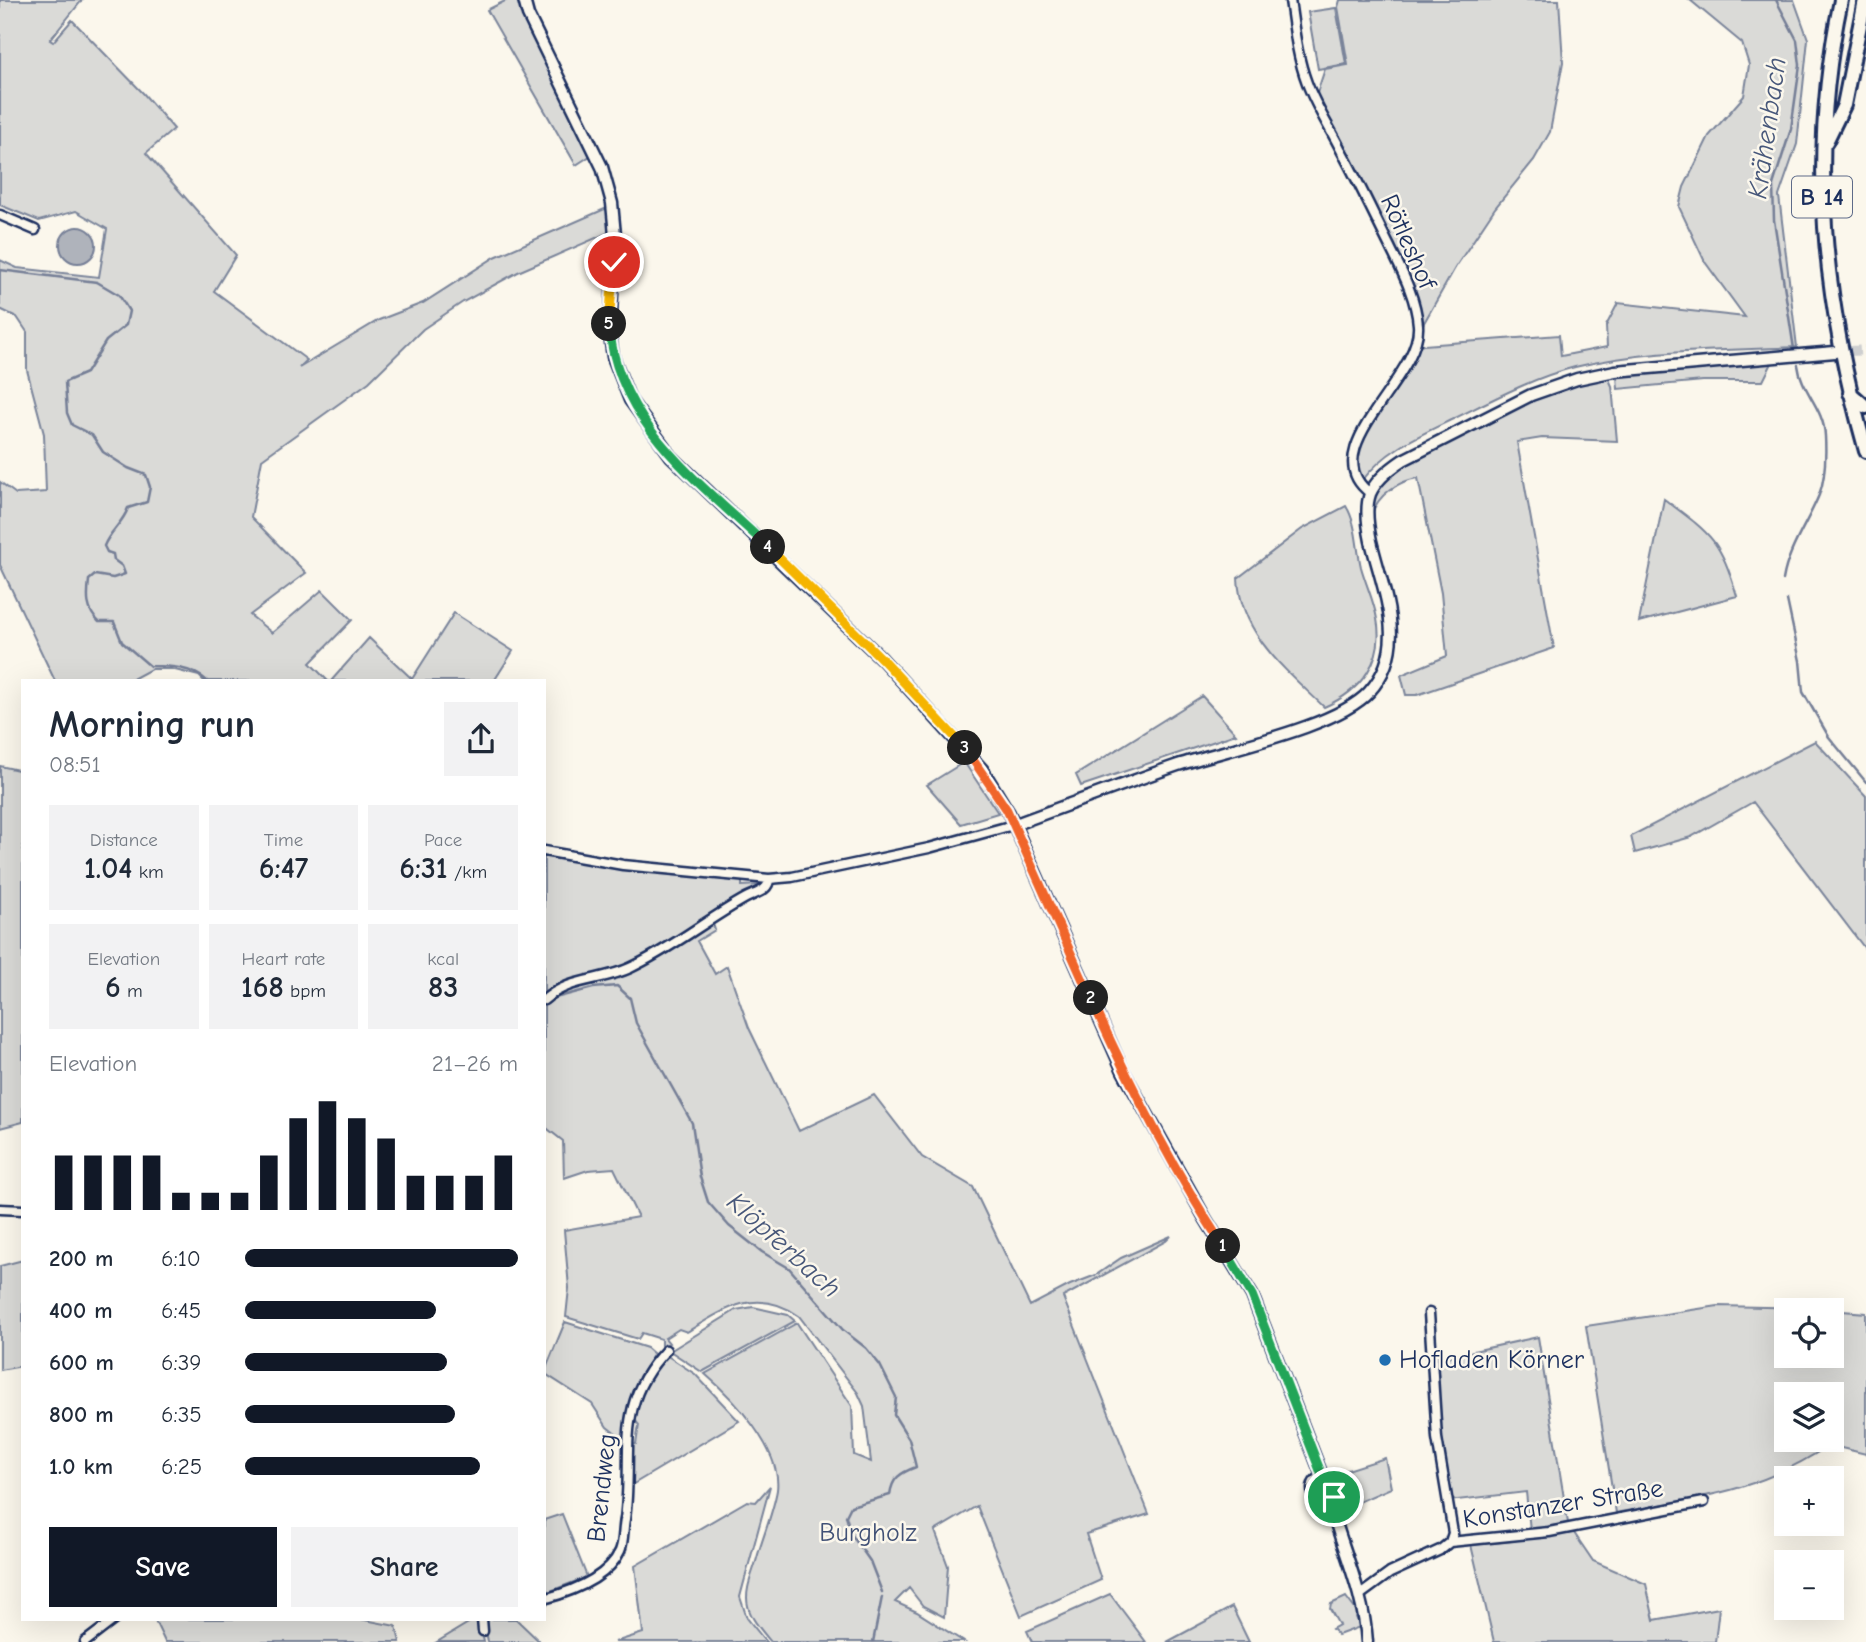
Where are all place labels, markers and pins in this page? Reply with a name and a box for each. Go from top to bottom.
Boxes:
pin [584,232,644,292]
pin: 5 [592,306,626,342]
pin: 4 [750,530,786,564]
pin: 3 [948,730,982,766]
pin: 2 [1074,981,1108,1016]
pin: 1 [1206,1228,1240,1264]
place label: Hofladen Körner [1399,1345,1585,1375]
marker: Hofladen Körner [1377,1352,1393,1368]
pin [1304,1467,1364,1527]

